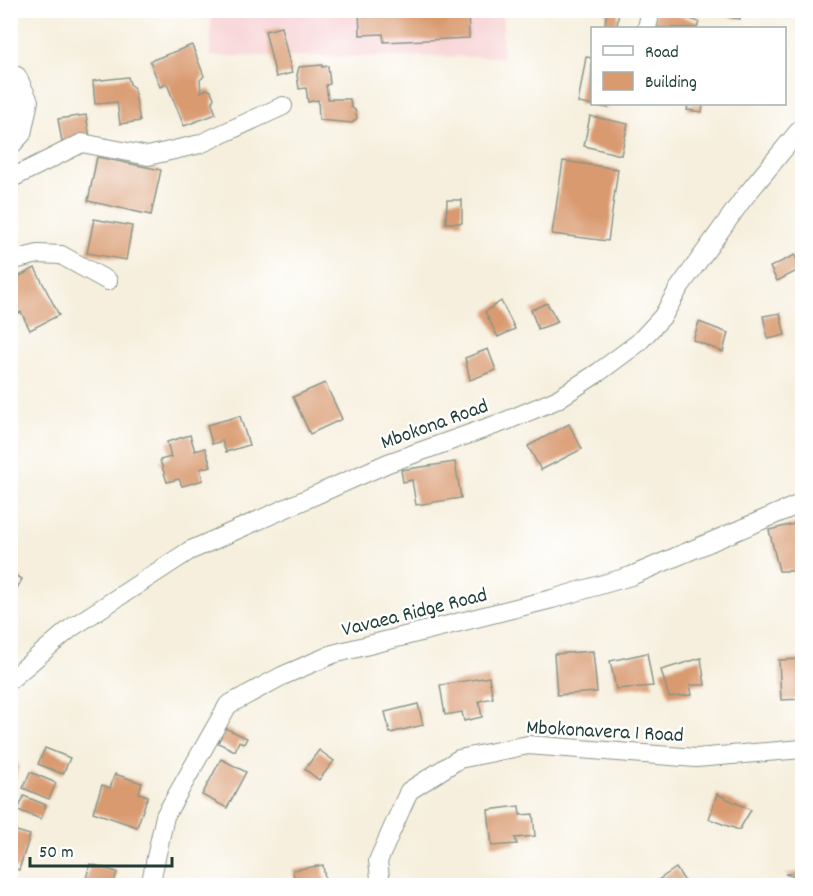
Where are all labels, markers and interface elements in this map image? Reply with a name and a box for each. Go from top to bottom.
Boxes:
legend [591,27,786,105]
text: Road [645,41,679,66]
text: Building [645,71,697,96]
street label: Mbokona Road [377,393,493,459]
street label: Vavaea Ridge Road [339,581,491,646]
street label: Mbokonavera 1 Road [525,714,684,752]
scale bar [30,830,172,868]
text: 50 m [39,841,74,866]

